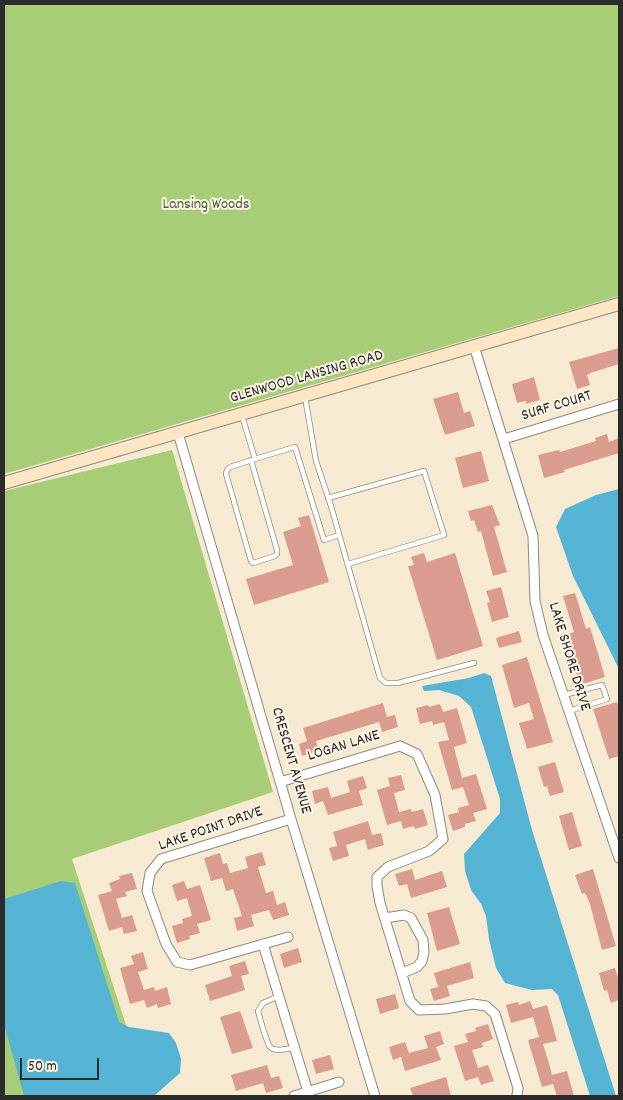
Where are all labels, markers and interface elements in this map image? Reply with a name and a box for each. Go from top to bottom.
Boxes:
park label: Lansing Woods [163,196,249,216]
street label: GLENWOOD LANSING ROAD [228,347,386,409]
street label: SURF COURT [520,387,594,427]
street label: LAKE SHORE DRIVE [542,600,594,714]
street label: CRESCENT AVENUE [266,706,314,816]
street label: LOGAN LANE [306,727,382,767]
street label: LAKE POINT DRIVE [156,803,266,857]
scale bar [22,1048,101,1080]
text: 50 m [28,1056,57,1078]

